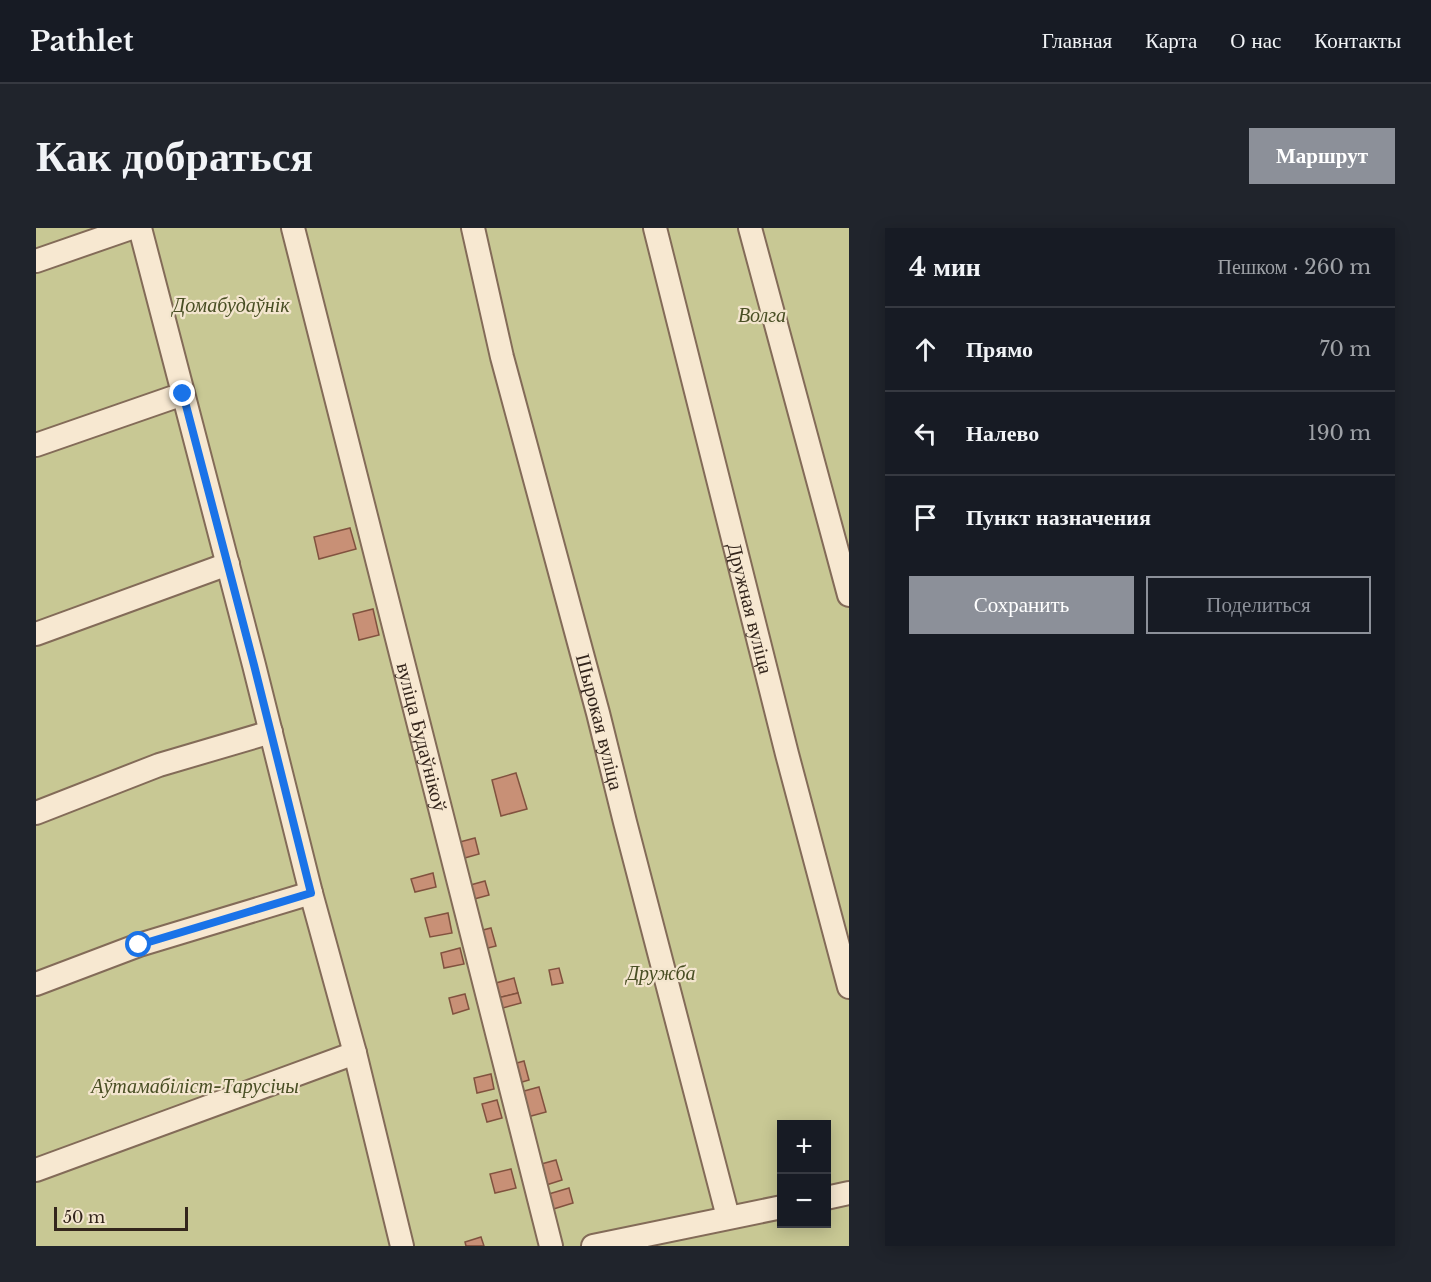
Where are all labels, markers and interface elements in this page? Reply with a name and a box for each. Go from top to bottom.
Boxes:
text: Pathlet [30,24,134,59]
text: Главная [1042,28,1112,54]
text: Карта [1145,28,1197,54]
text: О нас [1230,28,1281,54]
text: Контакты [1314,28,1401,54]
button: Маршрут [1249,128,1395,184]
text: Как добраться [36,130,313,182]
text: 4 мин [909,251,981,283]
text: Пешком · 260 m [1217,255,1371,279]
park label: Домабудаўнік [170,293,290,317]
park label: Волга [738,303,786,327]
icon: ahead [909,333,942,366]
text: Прямо [966,336,1033,363]
text: 70 m [1319,337,1371,361]
route end [169,380,195,406]
icon: left [909,417,942,450]
text: Налево [966,420,1039,447]
text: 190 m [1308,421,1371,445]
icon: arrive [909,501,942,534]
text: Пункт назначения [966,504,1151,531]
street label: Дружная вуліца [722,540,778,676]
button: Сохранить [909,576,1134,634]
button: Поделиться [1146,576,1371,634]
street label: Шырокая вуліца [571,651,629,793]
street label: вуліца Будаўнікоў [392,660,452,814]
route start [125,931,151,957]
park label: Дружба [624,961,696,985]
park label: Аўтамабіліст-Тарусічы [89,1074,299,1098]
map controls [777,1120,831,1228]
button: + [777,1120,831,1174]
button: − [777,1174,831,1228]
scale bar [54,1204,188,1232]
text: 50 m [63,1207,105,1227]

